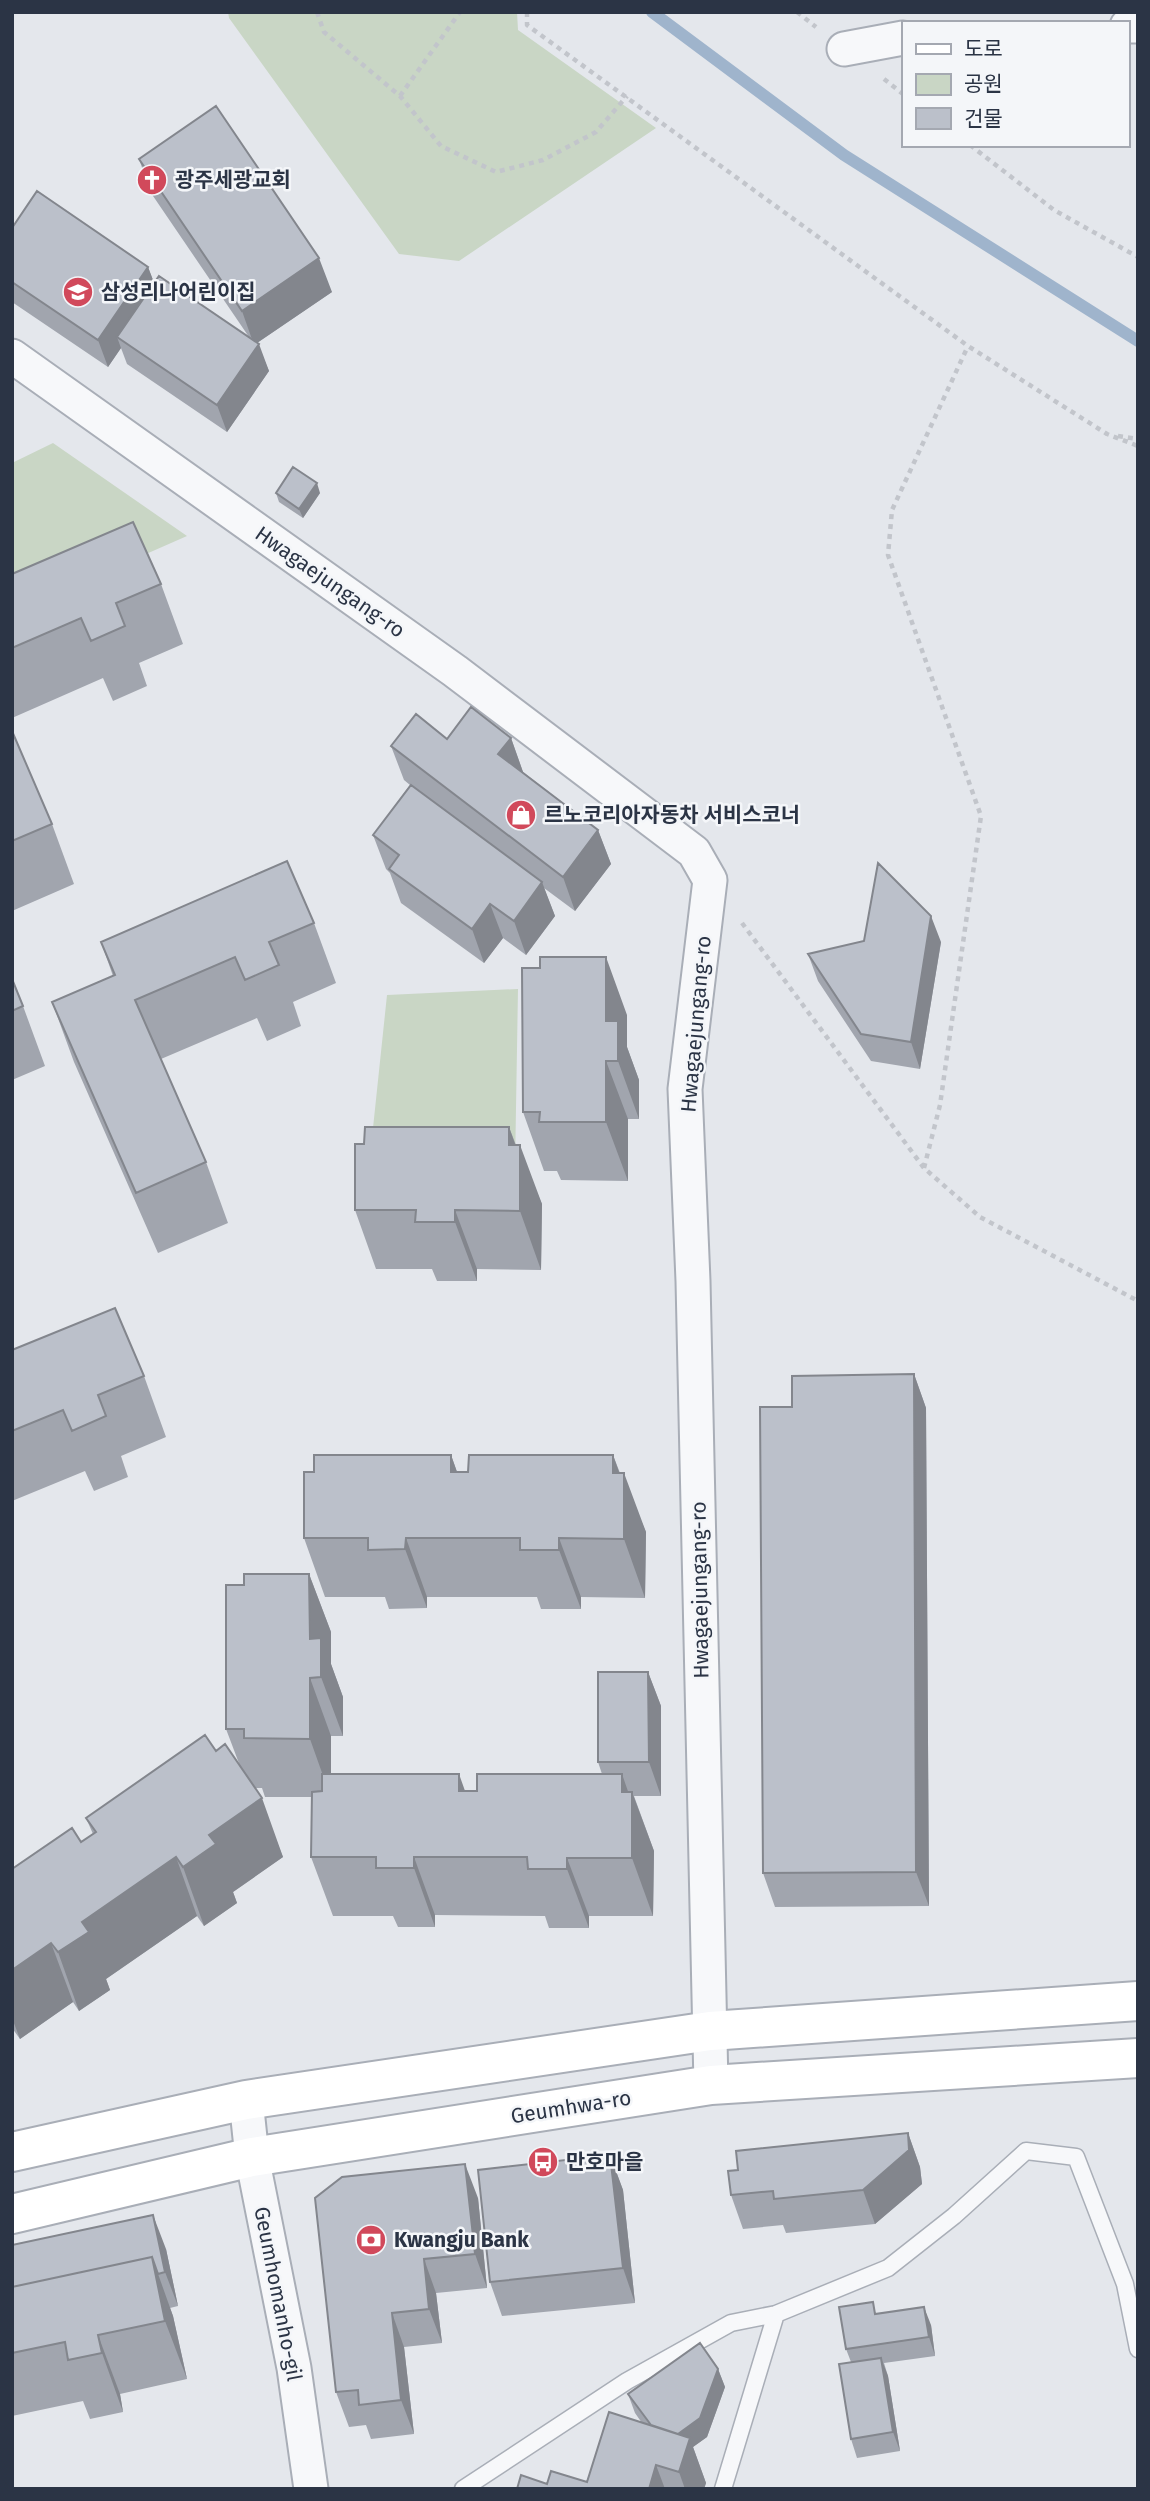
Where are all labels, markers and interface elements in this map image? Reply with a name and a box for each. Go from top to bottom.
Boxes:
legend [902,21,1129,147]
text: 도로 [964,36,1003,62]
text: 공원 [964,71,1003,97]
text: 건물 [964,106,1003,132]
church icon: 광주세광교회 [135,163,169,197]
place label: 광주세광교회 [175,167,291,193]
school or university icon: 삼성리나어린이집 [61,275,95,309]
place label: 삼성리나어린이집 [101,279,256,305]
street label: Hwagaejungang-ro [250,521,410,643]
shop icon: 르노코리아자동차 서비스코너 [504,798,538,832]
place label: 르노코리아자동차 서비스코너 [544,802,800,828]
street label: Hwagaejungang-ro [675,935,717,1113]
street label: Hwagaejungang-ro [685,1501,715,1679]
street label: Geumhwa-ro [509,2085,633,2129]
bus stop icon: 만호마을 [526,2145,560,2179]
place label: 만호마을 [566,2149,643,2175]
street label: Geumhomanho-gil [248,2205,308,2383]
bank icon: Kwangju Bank [354,2223,388,2257]
place label: Kwangju Bank [394,2227,529,2253]

